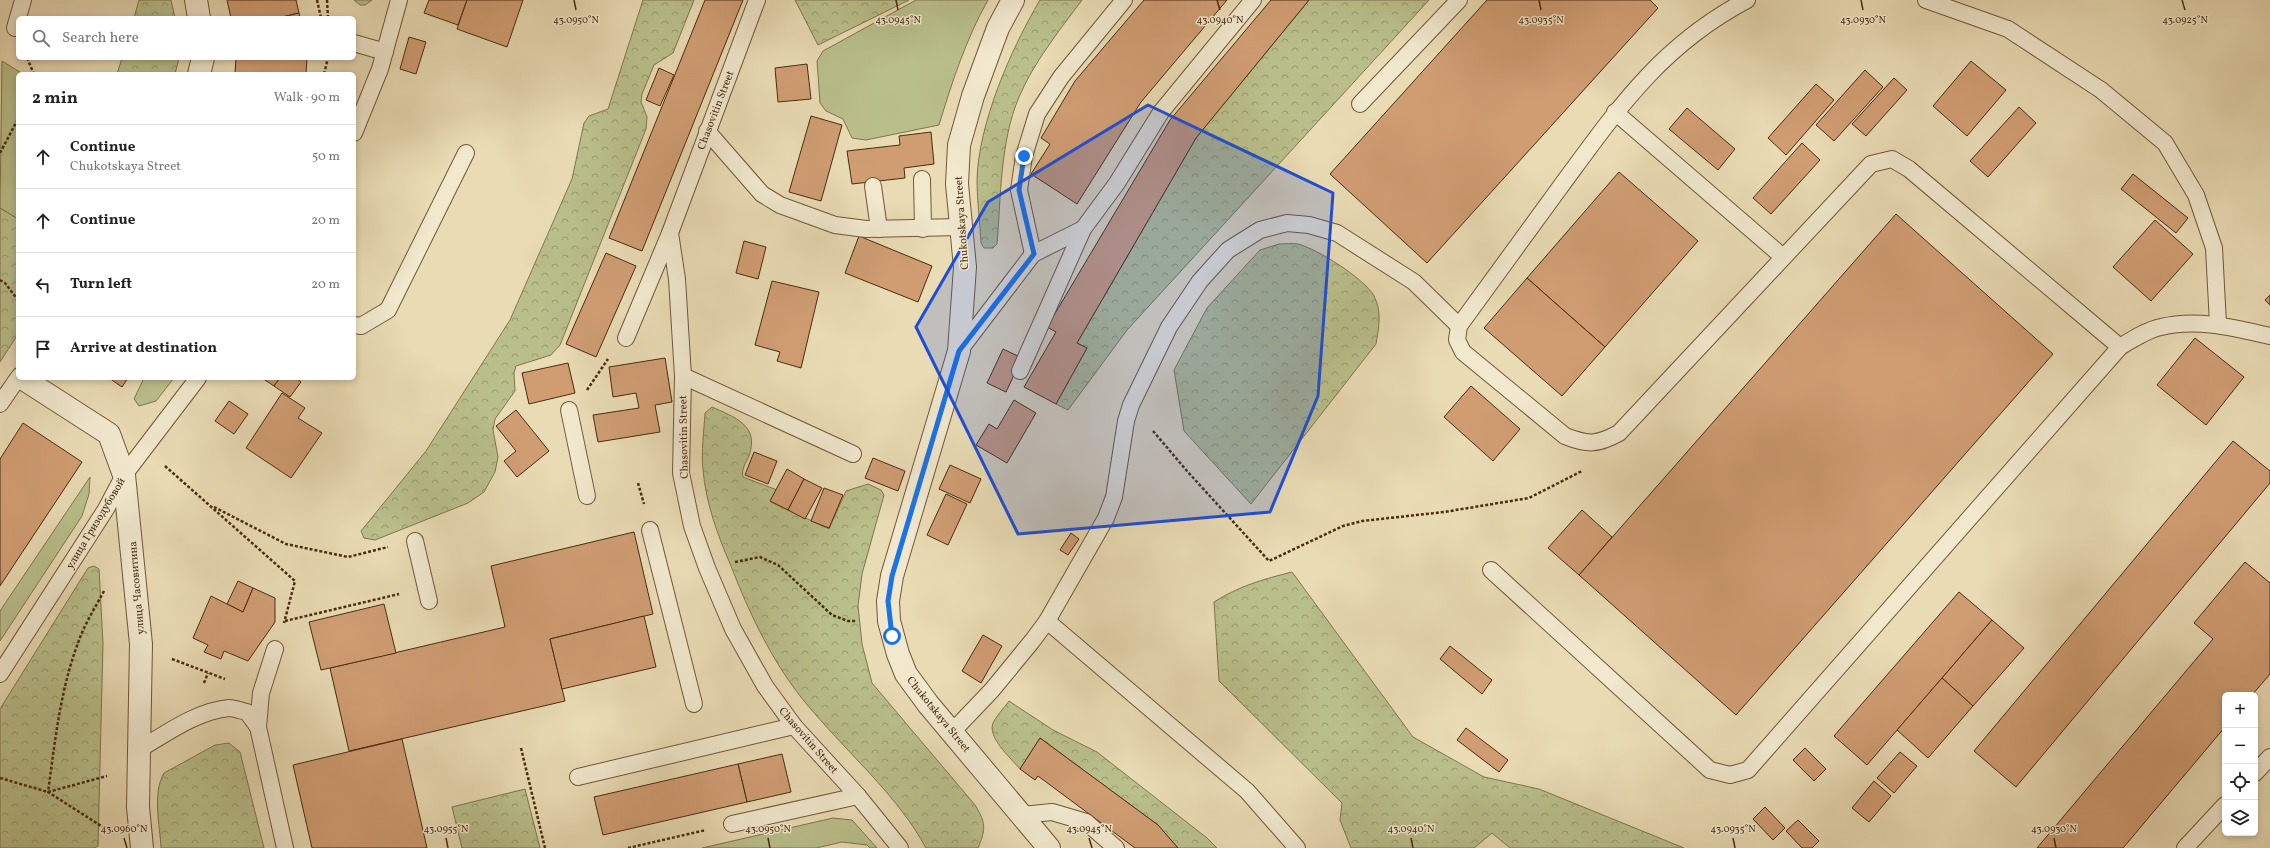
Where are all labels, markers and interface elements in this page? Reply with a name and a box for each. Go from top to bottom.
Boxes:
text: 43.0950°N [553,13,599,27]
text: 43.0945°N [875,13,921,27]
text: 43.0940°N [1197,13,1244,27]
text: 43.0935°N [1518,13,1564,27]
text: 43.0930°N [1840,13,1887,27]
text: 43.0925°N [2162,13,2208,27]
search box [16,16,356,60]
icon: search [30,27,52,49]
text: Search here [62,28,139,49]
street label: Chasovitin Street [694,69,738,152]
text: 2 min [32,87,78,110]
text: Walk · 90 m [274,89,340,107]
text: Continue [70,137,135,158]
icon: ahead [32,146,54,168]
route end [1015,147,1033,165]
text: 50 m [312,148,340,166]
text: Chukotskaya Street [70,158,181,176]
street label: Chukotskaya Street [952,175,973,270]
icon: ahead [32,210,54,232]
text: Continue [70,210,135,231]
text: 20 m [311,212,340,230]
icon: left [32,274,54,296]
text: Turn left [70,274,132,295]
text: 20 m [311,276,340,294]
icon: arrive [32,338,54,360]
text: Arrive at destination [70,338,217,359]
street label: Chasovitin Street [676,395,693,479]
street label: улица Гризодубовой [63,475,130,572]
street label: улица Часовитина [126,540,149,635]
route start [883,627,901,645]
street label: Chukotskaya Street [902,674,973,756]
map controls [2222,692,2258,836]
button: + [2222,692,2258,728]
street label: Chasovitin Street [775,705,841,778]
button: − [2222,728,2258,764]
button: locate [2222,764,2258,800]
button: layers [2222,800,2258,836]
text: 43.0960°N [101,822,148,836]
text: 43.0955°N [423,822,469,836]
text: 43.0950°N [745,822,791,836]
text: 43.0945°N [1066,822,1112,836]
text: 43.0940°N [1388,822,1435,836]
text: 43.0935°N [1710,822,1756,836]
text: 43.0930°N [2031,822,2078,836]

